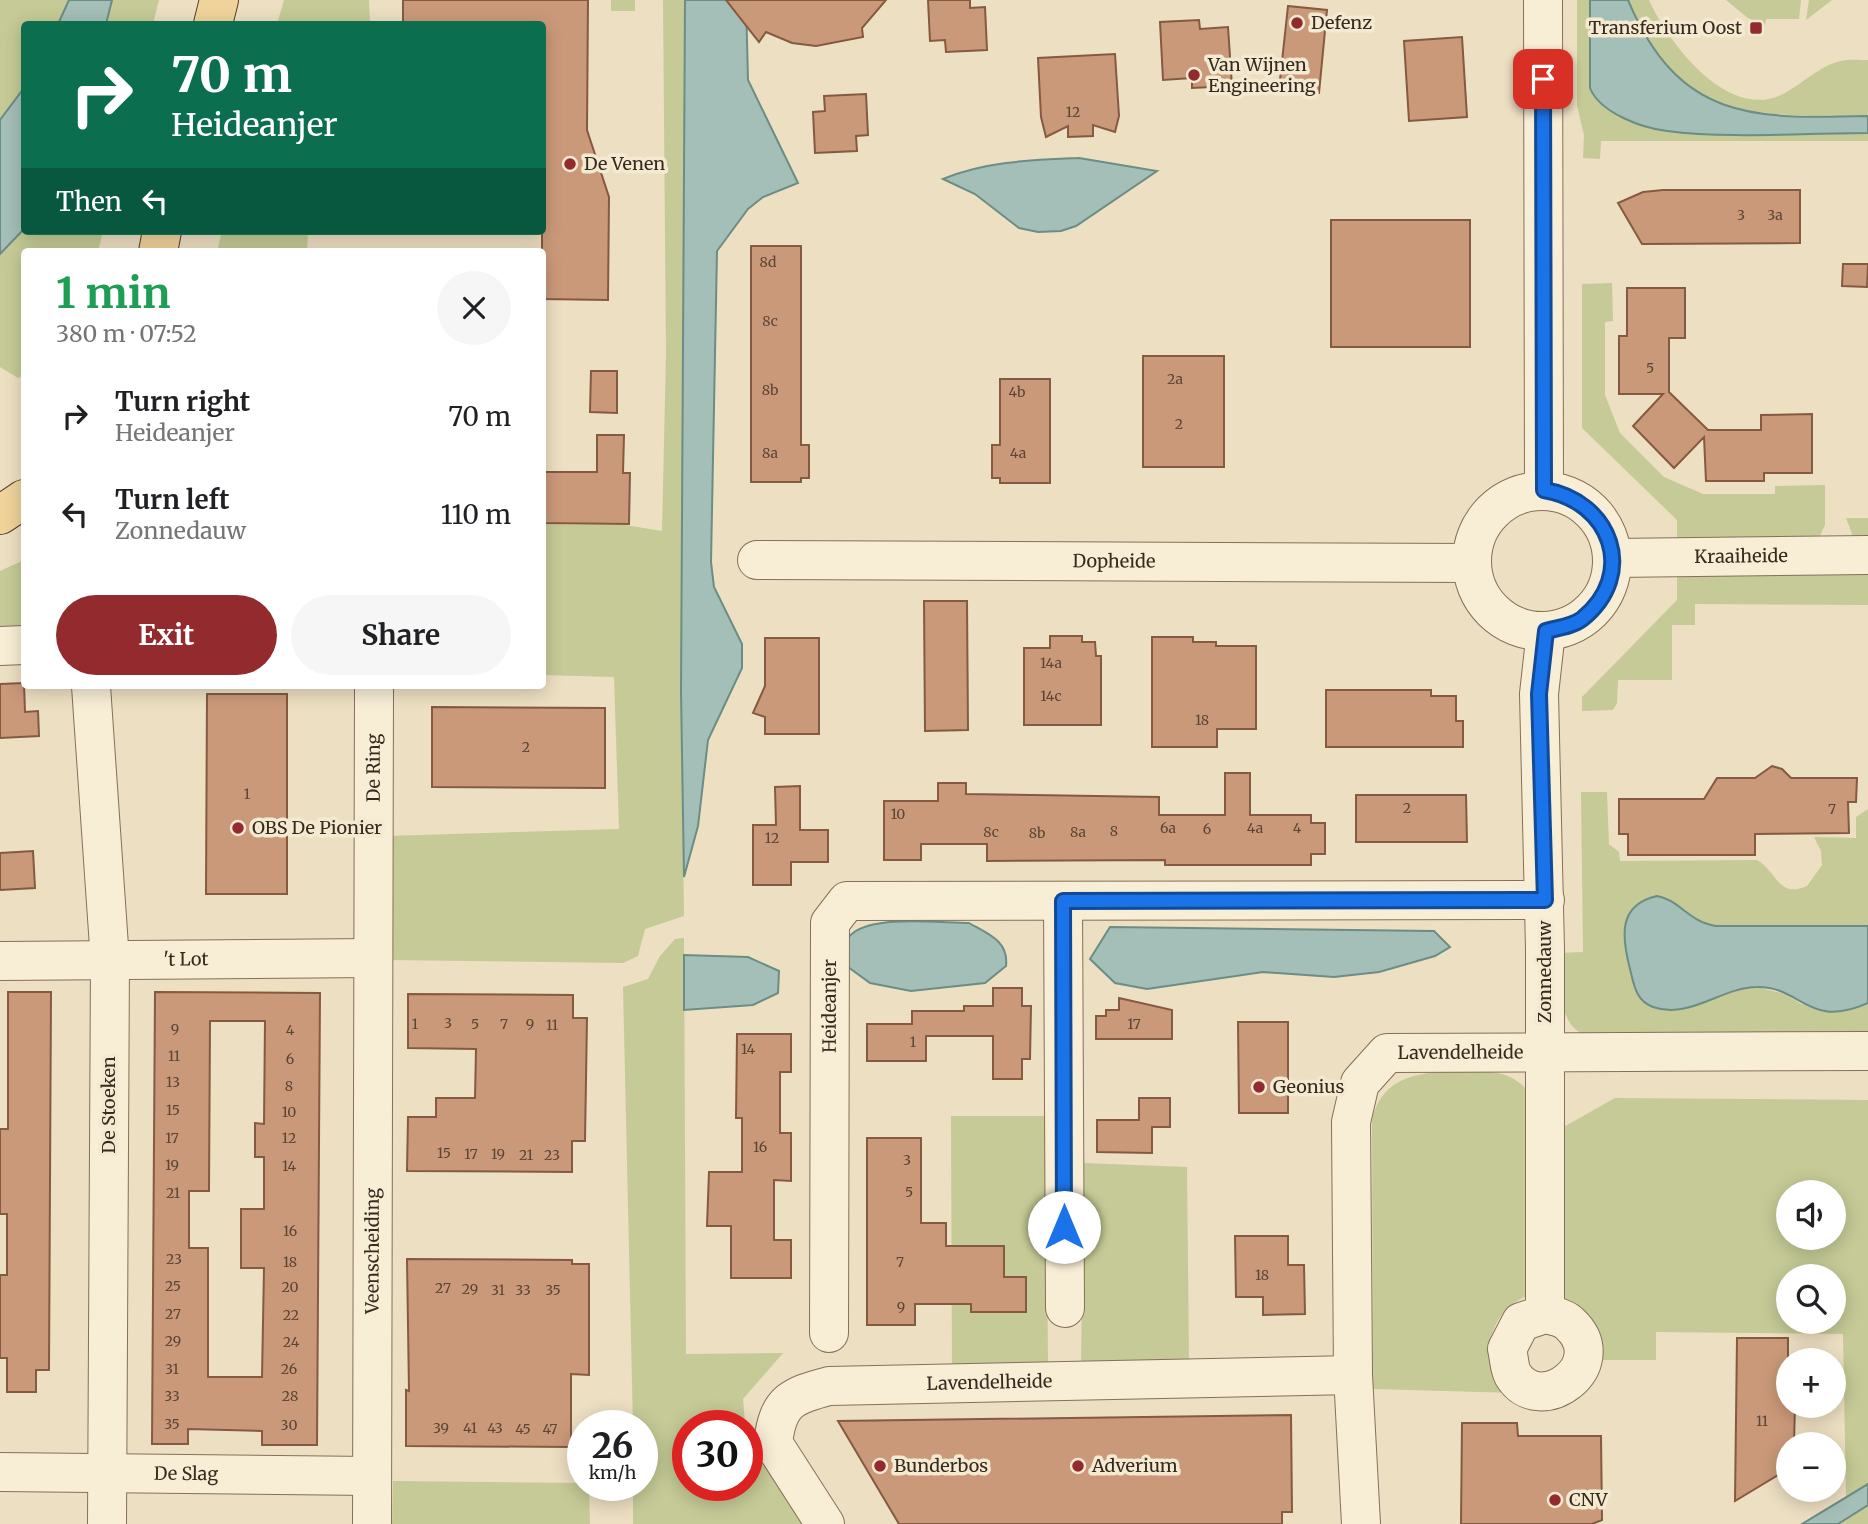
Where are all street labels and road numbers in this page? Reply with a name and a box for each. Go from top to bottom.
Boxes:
street label: Kraaiheide [1694,544,1788,568]
street label: Dopheide [1073,549,1155,573]
street label: De Ring [362,734,385,802]
street label: Zonnedauw [1533,920,1556,1023]
street label: 't Lot [163,947,209,971]
street label: Heideanjer [818,959,841,1053]
street label: Lavendelheide [1397,1040,1523,1064]
street label: De Stoeken [97,1056,120,1154]
street label: Veenscheiding [360,1188,384,1315]
street label: Lavendelheide [926,1369,1053,1395]
street label: De Slag [154,1462,218,1485]

